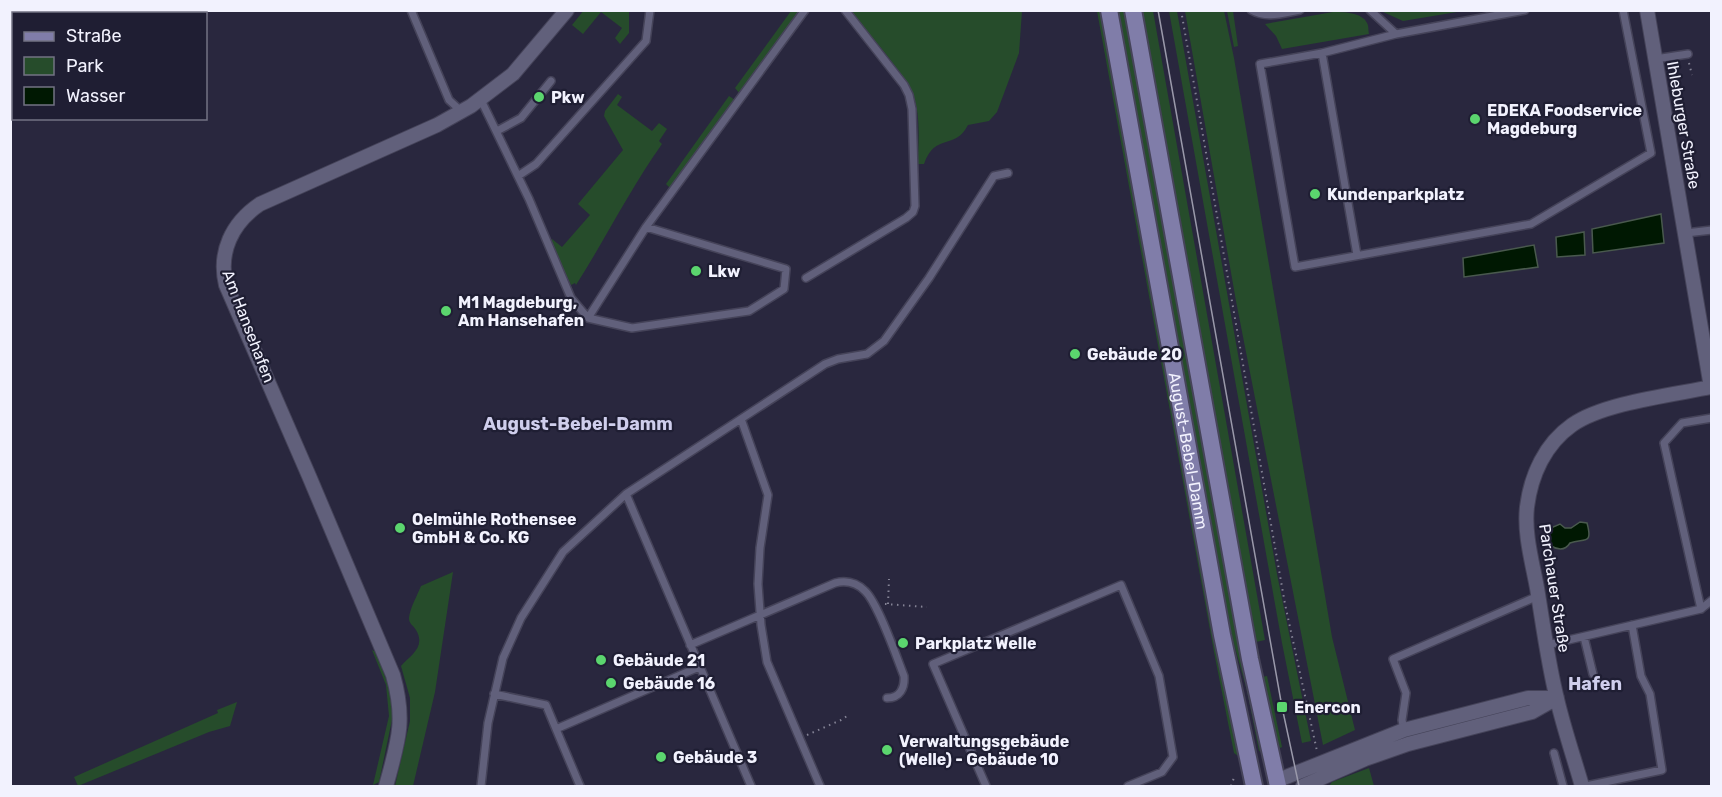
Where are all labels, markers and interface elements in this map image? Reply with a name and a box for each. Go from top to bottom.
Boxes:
legend [12,12,207,120]
text: Straße [66,25,122,47]
text: Park [66,55,104,77]
street label: Ihleburger Straße [1663,60,1704,191]
text: Wasser [66,85,125,107]
place label: Pkw [551,88,585,107]
marker: Pkw [532,90,546,104]
place label: EDEKA Foodservice Magdeburg [1487,101,1642,138]
marker: EDEKA Foodservice Magdeburg [1468,112,1482,126]
place label: Kundenparkplatz [1327,185,1464,204]
marker: Kundenparkplatz [1308,187,1322,201]
place label: Lkw [708,262,741,281]
marker: Lkw [689,264,703,278]
street label: Am Hansehafen [218,267,279,385]
place label: M1 Magdeburg, Am Hansehafen [458,293,584,330]
marker: M1 Magdeburg, Am Hansehafen [439,304,453,318]
place label: Gebäude 20 [1087,345,1182,364]
marker: Gebäude 20 [1068,347,1082,361]
street label: August-Bebel-Damm [1165,371,1212,531]
district label: August-Bebel-Damm [483,413,673,435]
place label: Oelmühle Rothensee GmbH & Co. KG [412,510,576,547]
marker: Oelmühle Rothensee GmbH & Co. KG [393,521,407,535]
street label: Parchauer Straße [1535,522,1574,654]
place label: Parkplatz Welle [915,634,1037,653]
marker: Parkplatz Welle [896,636,910,650]
place label: Gebäude 21 [613,651,705,670]
marker: Gebäude 21 [594,653,608,667]
district label: Hafen [1568,673,1622,695]
place label: Gebäude 16 [623,674,715,693]
marker: Gebäude 16 [604,676,618,690]
place label: Enercon [1294,698,1361,717]
marker: Enercon [1275,700,1289,714]
place label: Verwaltungsgebäude (Welle) - Gebäude 10 [899,732,1069,769]
marker: Verwaltungsgebäude (Welle) - Gebäude 10 [880,743,894,757]
place label: Gebäude 3 [673,748,757,767]
marker: Gebäude 3 [654,750,668,764]

